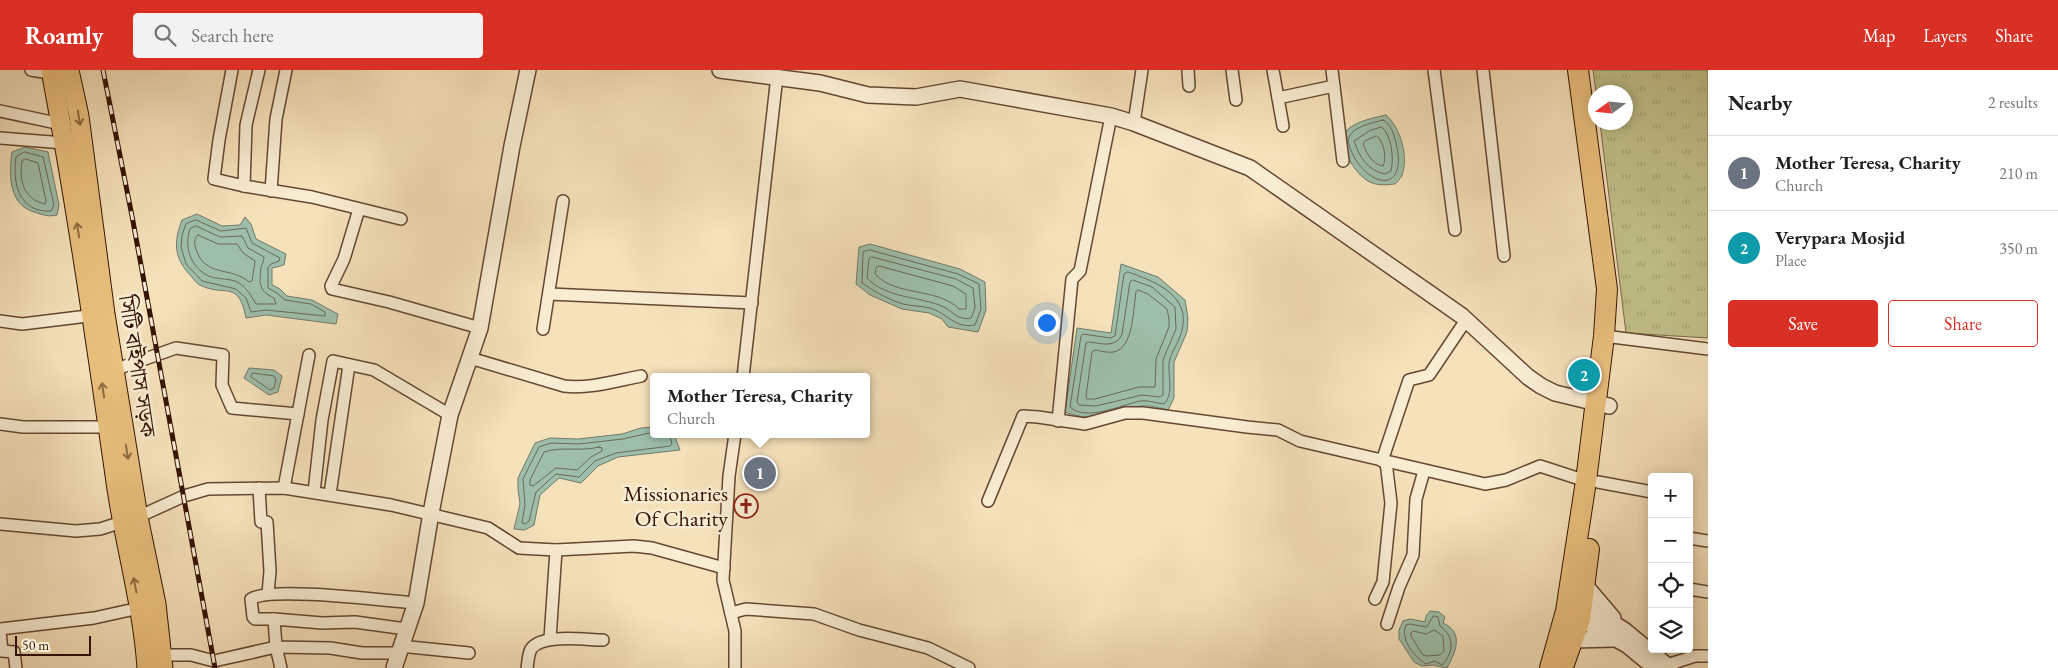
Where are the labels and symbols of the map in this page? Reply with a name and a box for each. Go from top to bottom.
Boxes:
north arrow [1588,85,1633,130]
one-way arrow [74,109,84,125]
one-way arrow [73,222,83,238]
street label: সিটি বাইপাস সড়ক [112,292,163,441]
your location [1034,310,1060,336]
pin: 2 [1568,356,1600,394]
one-way arrow [98,383,108,399]
one-way arrow [123,443,133,459]
pin: 1 [744,454,776,492]
place label: Missionaries Of Charity [623,479,728,533]
church icon: Missionaries Of Charity [733,493,759,519]
one-way arrow [130,578,139,594]
scale bar [15,633,91,656]

